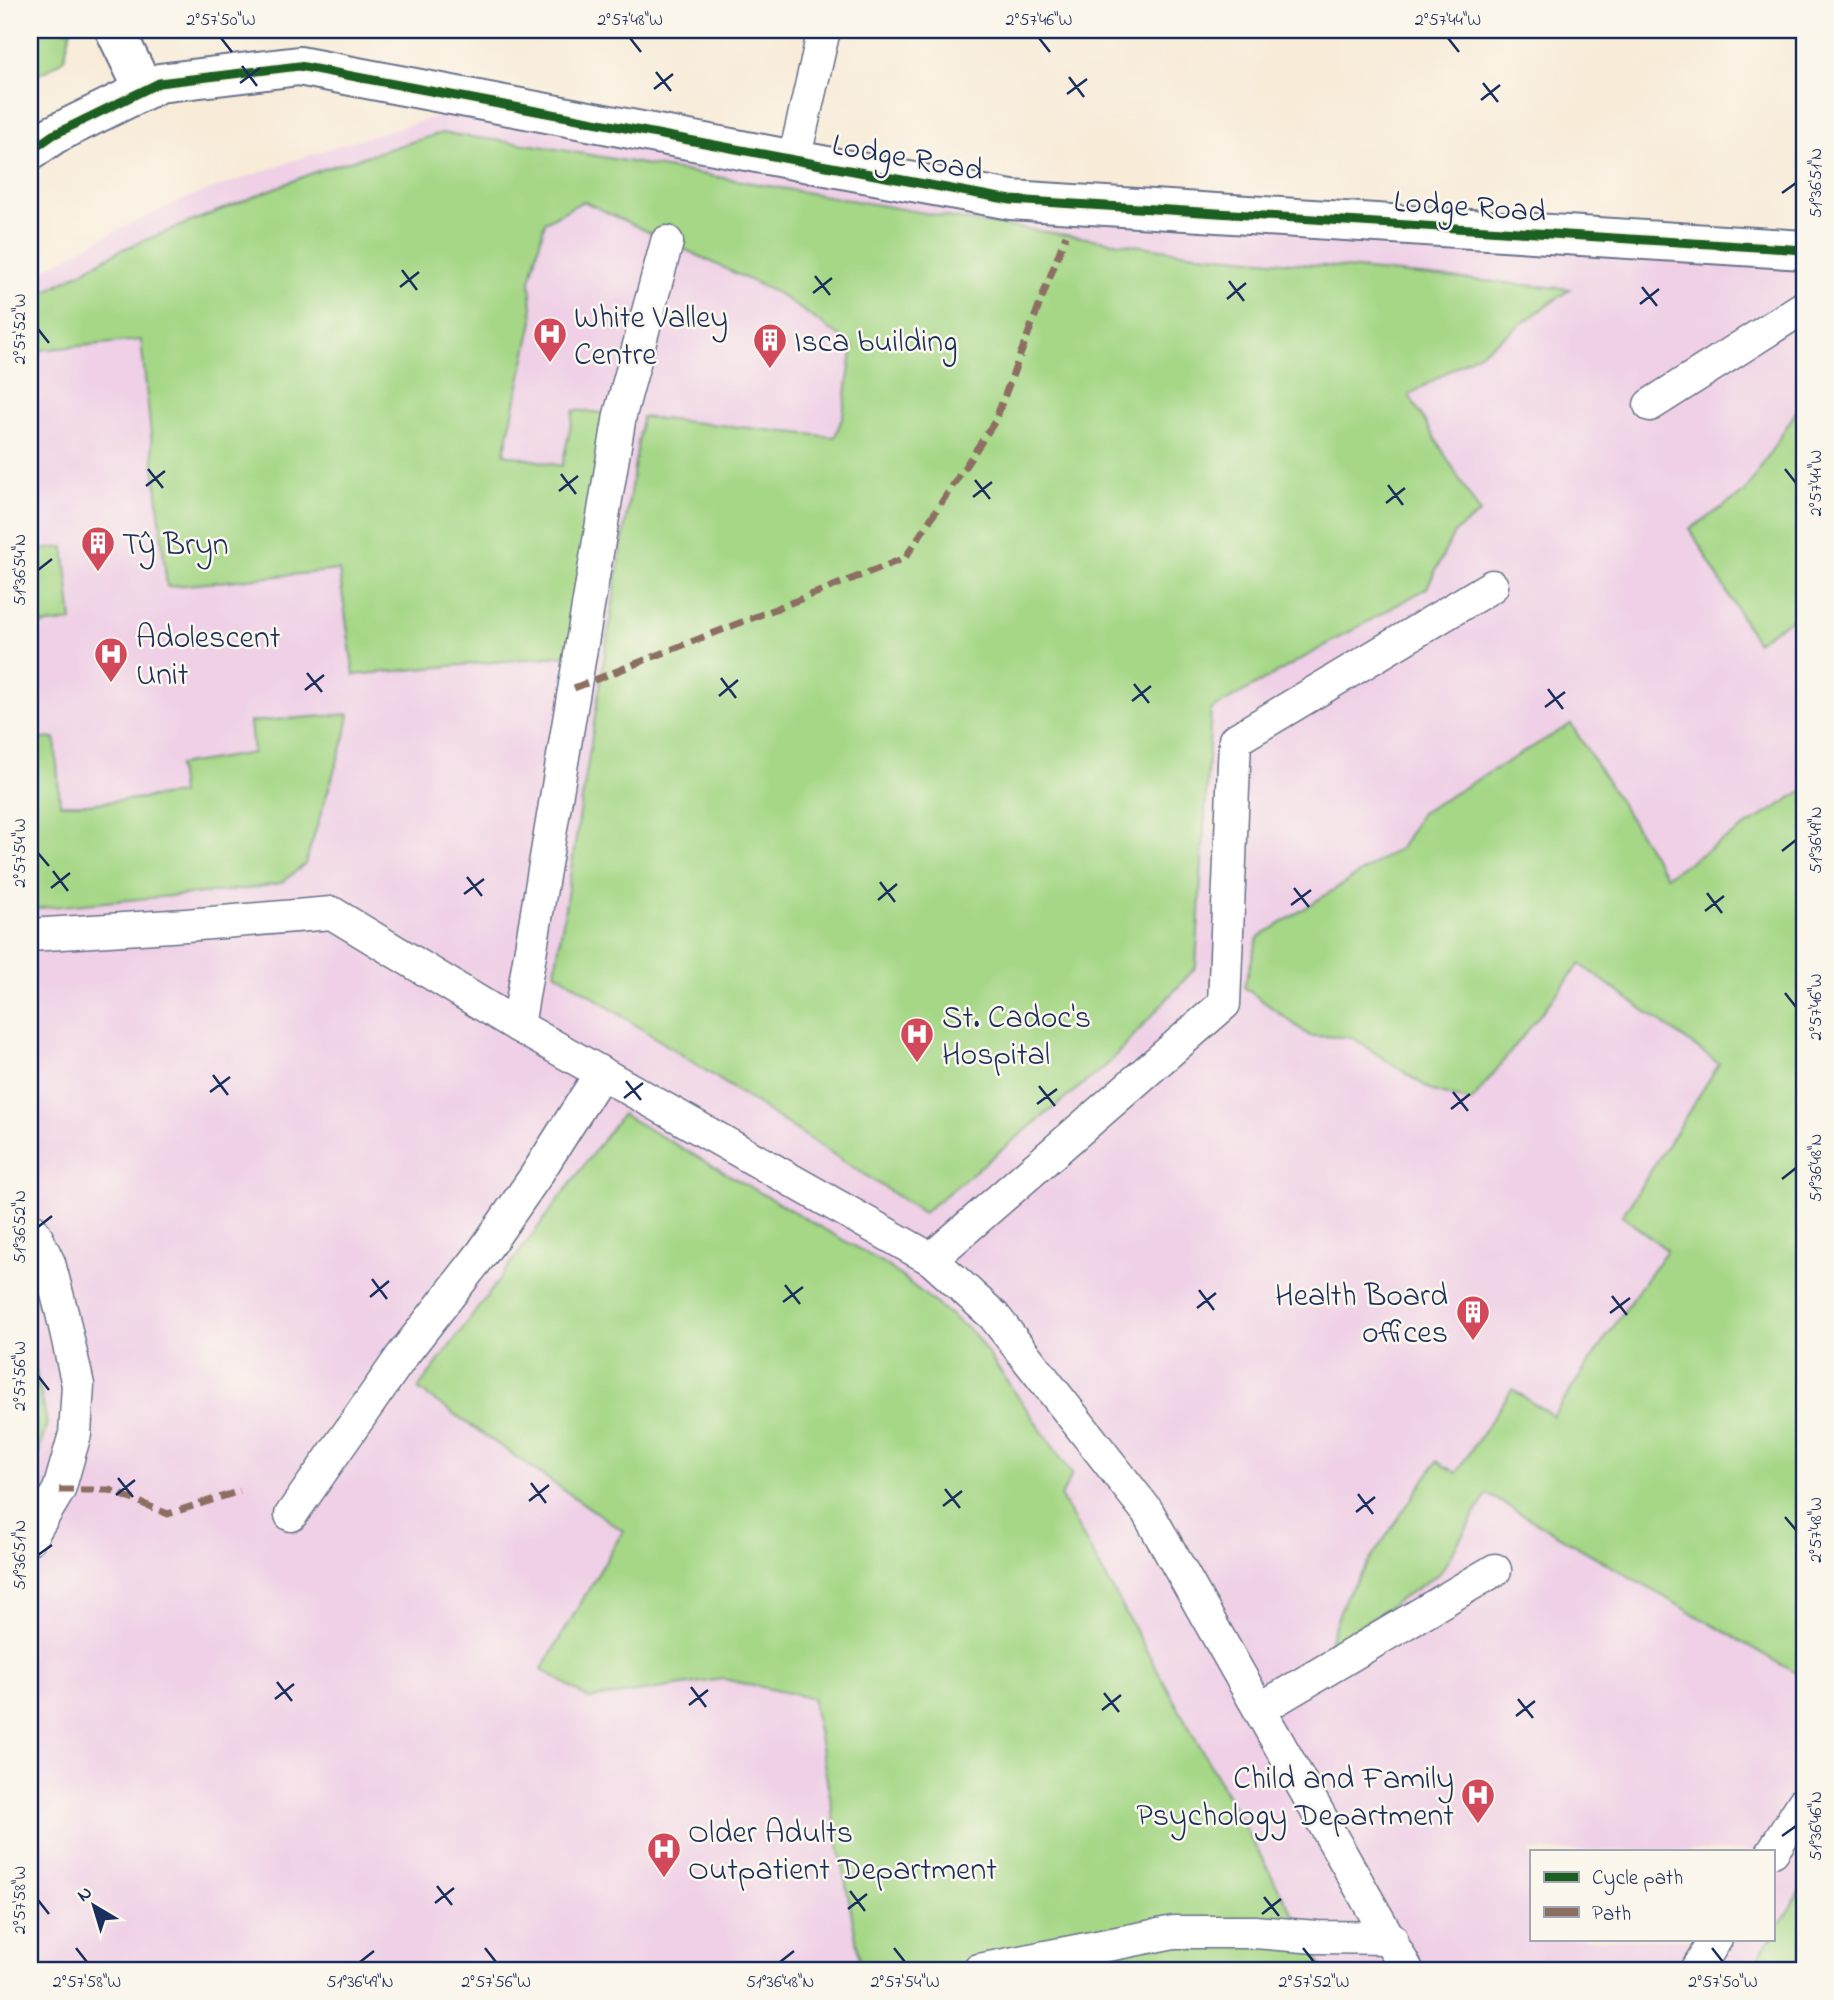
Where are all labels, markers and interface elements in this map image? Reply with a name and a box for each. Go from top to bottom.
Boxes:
text: 2°57'50"W [186,8,256,34]
text: 2°57'48"W [597,8,663,34]
text: 2°57'46"W [1006,8,1072,34]
text: 2°57'44"W [1415,8,1481,34]
street label: Lodge Road [828,123,987,196]
text: 51°36'51"N [1804,148,1830,218]
street label: Lodge Road [1392,180,1548,237]
text: 2°57'52"W [8,294,34,364]
place label: White Valley Centre [574,296,728,380]
hospital icon: White Valley Centre [531,315,569,364]
place label: Isca building [794,320,957,367]
building icon: Isca building [751,321,789,370]
text: 2°57'44"W [1804,450,1830,516]
place label: Tŷ Bryn [122,523,229,570]
building icon: Tŷ Bryn [79,524,117,573]
text: 51°36'54"N [8,534,34,606]
place label: Adolescent Unit [136,616,281,700]
hospital icon: Adolescent Unit [92,635,130,684]
text: 51°36'49"N [1804,806,1830,874]
text: 2°57'54"W [8,818,34,888]
text: 2°57'46"W [1804,974,1830,1040]
place label: St. Cadoc's Hospital [942,996,1091,1080]
hospital icon: St. Cadoc's Hospital [898,1015,936,1064]
text: 51°36'48"N [1804,1134,1830,1202]
text: 51°36'52"N [8,1190,34,1264]
place label: Health Board offices [1275,1274,1448,1358]
building icon: Health Board offices [1454,1293,1492,1342]
text: 2°57'56"W [8,1341,34,1411]
text: 2°57'48"W [1804,1497,1830,1563]
text: 51°36'51"N [8,1520,34,1590]
place label: Child and Family Psychology Department [1136,1757,1454,1841]
hospital icon: Child and Family Psychology Department [1459,1776,1497,1825]
text: 51°36'46"N [1804,1791,1830,1861]
place label: Older Adults Outpatient Department [688,1811,997,1895]
hospital icon: Older Adults Outpatient Department [645,1830,683,1879]
legend [1530,1850,1774,1940]
text: Cycle path [1592,1864,1683,1896]
text: 2°57'58"W [8,1866,34,1934]
north arrow [60,1870,130,1940]
text: N [72,1880,99,1909]
text: Path [1592,1900,1631,1930]
text: 2°57'58"W [53,1970,121,1996]
text: 51°36'49"N [326,1970,394,1996]
text: 2°57'56"W [461,1970,531,1996]
text: 51°36'48"N [746,1970,814,1996]
text: 2°57'54"W [870,1970,940,1996]
text: 2°57'52"W [1279,1970,1349,1996]
text: 2°57'50"W [1688,1970,1758,1996]

